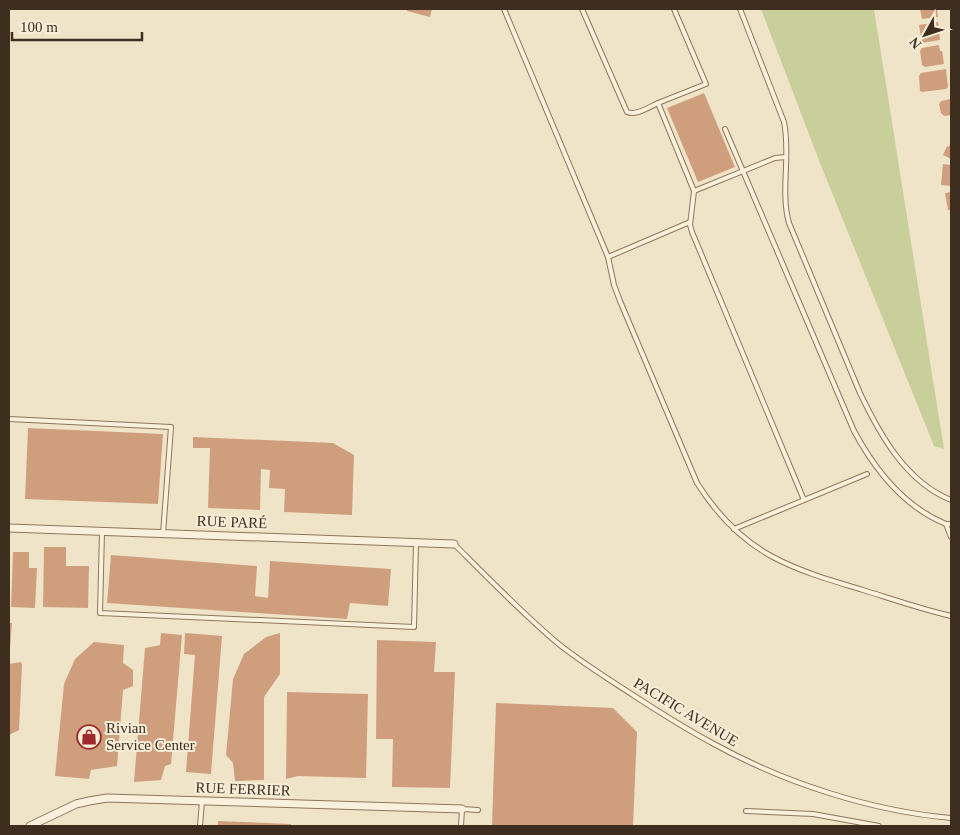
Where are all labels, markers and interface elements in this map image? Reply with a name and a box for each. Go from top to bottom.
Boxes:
scale bar [12,10,142,42]
north arrow [900,10,950,60]
text: 100 m [20,19,58,35]
text: N [906,34,924,52]
street label: RUE PARÉ [196,513,268,531]
street label: PACIFIC AVENUE [631,675,741,749]
place label: Rivian Service Center [106,720,195,753]
shop icon: Rivian Service Center [76,724,102,750]
street label: RUE FERRIER [195,779,291,799]

